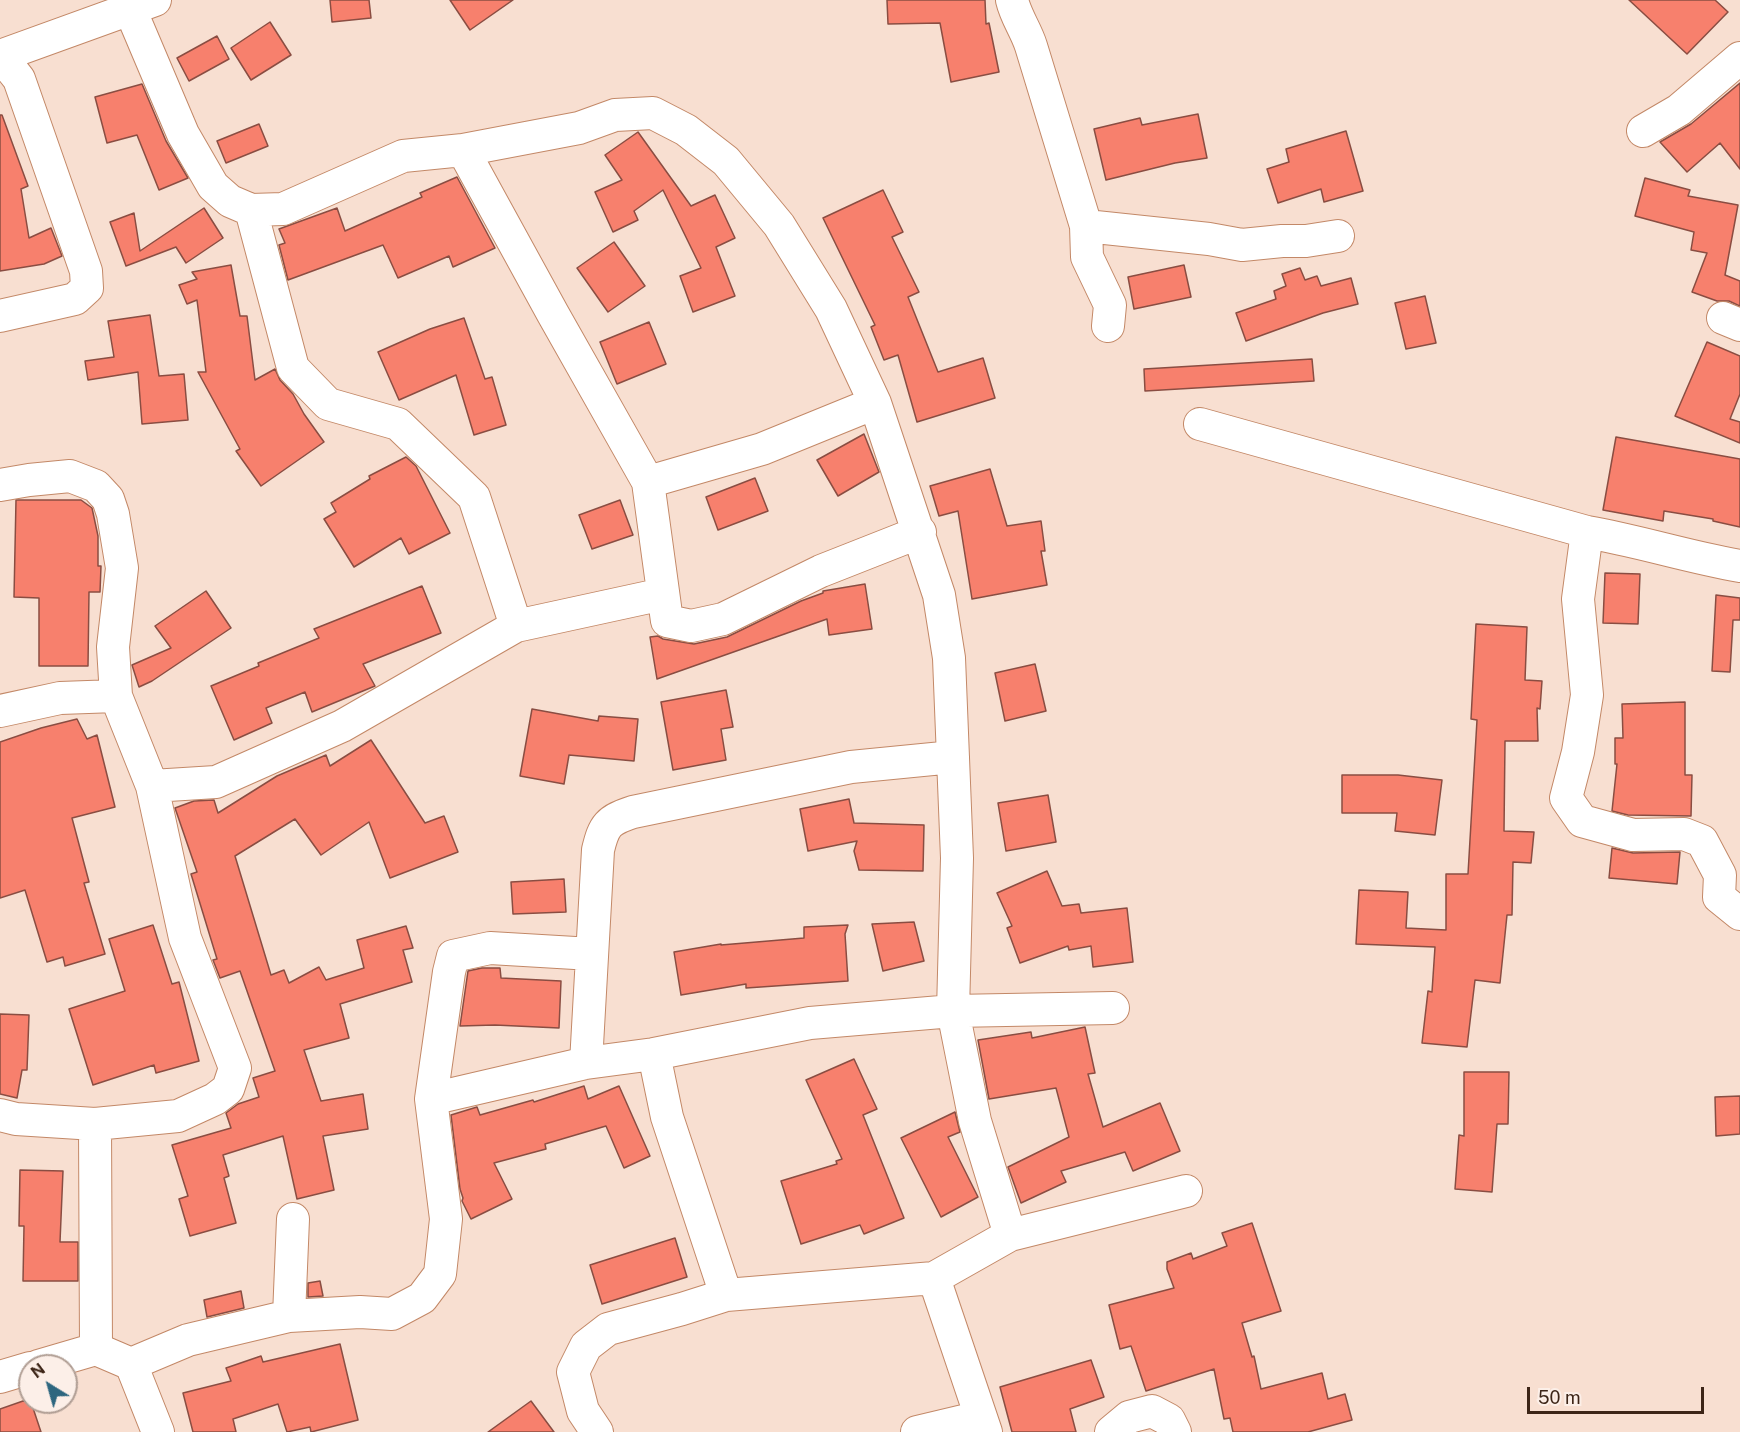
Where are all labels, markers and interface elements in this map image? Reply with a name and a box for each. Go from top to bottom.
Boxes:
north arrow [18,1354,78,1414]
text: N [27,1359,49,1382]
scale bar [1530,1375,1707,1413]
text: 50 m [1538,1387,1581,1408]

